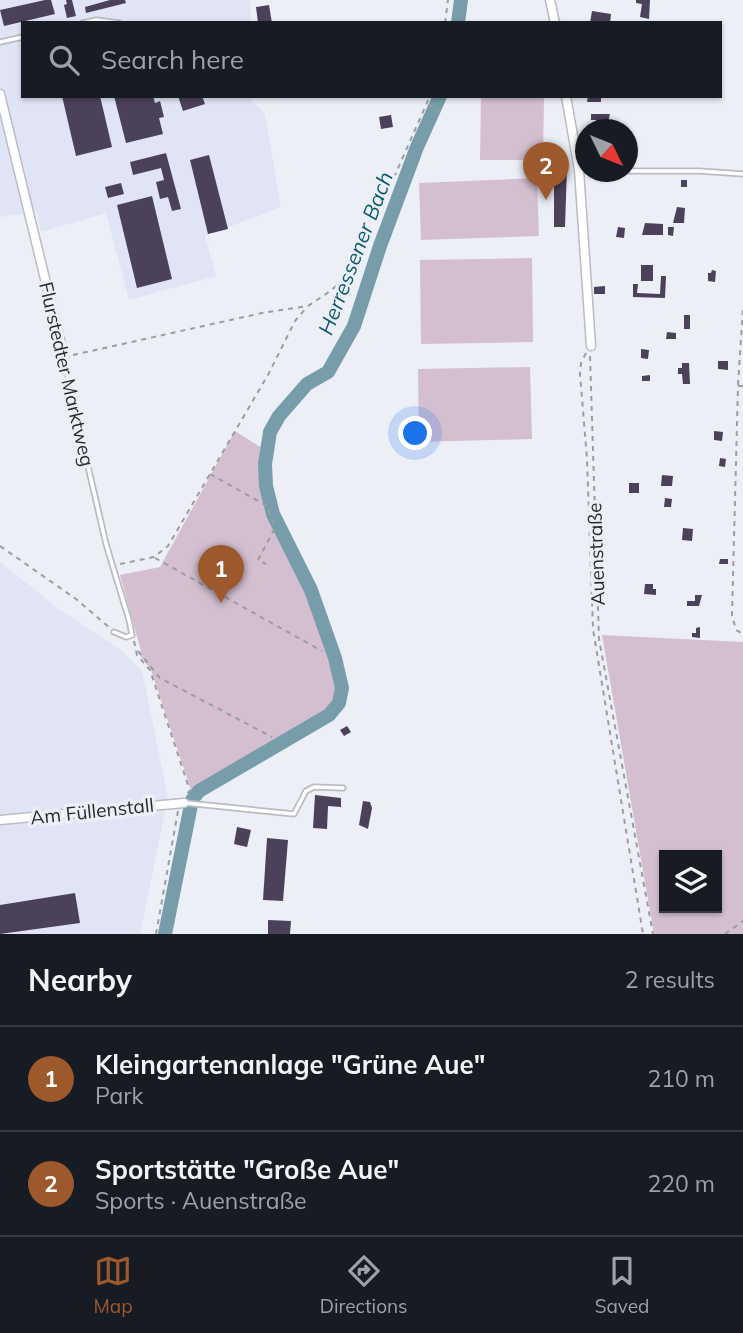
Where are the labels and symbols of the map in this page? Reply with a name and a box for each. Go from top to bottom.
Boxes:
north arrow [575,119,638,182]
pin: 2 [523,142,569,200]
water label: Herressener Bach [312,168,398,338]
street label: Flurstedter Marktweg [34,280,100,468]
your location [398,416,432,450]
street label: Auenstraße [582,502,610,606]
pin: 1 [198,545,244,603]
street label: Am Füllenstall [29,793,155,829]

